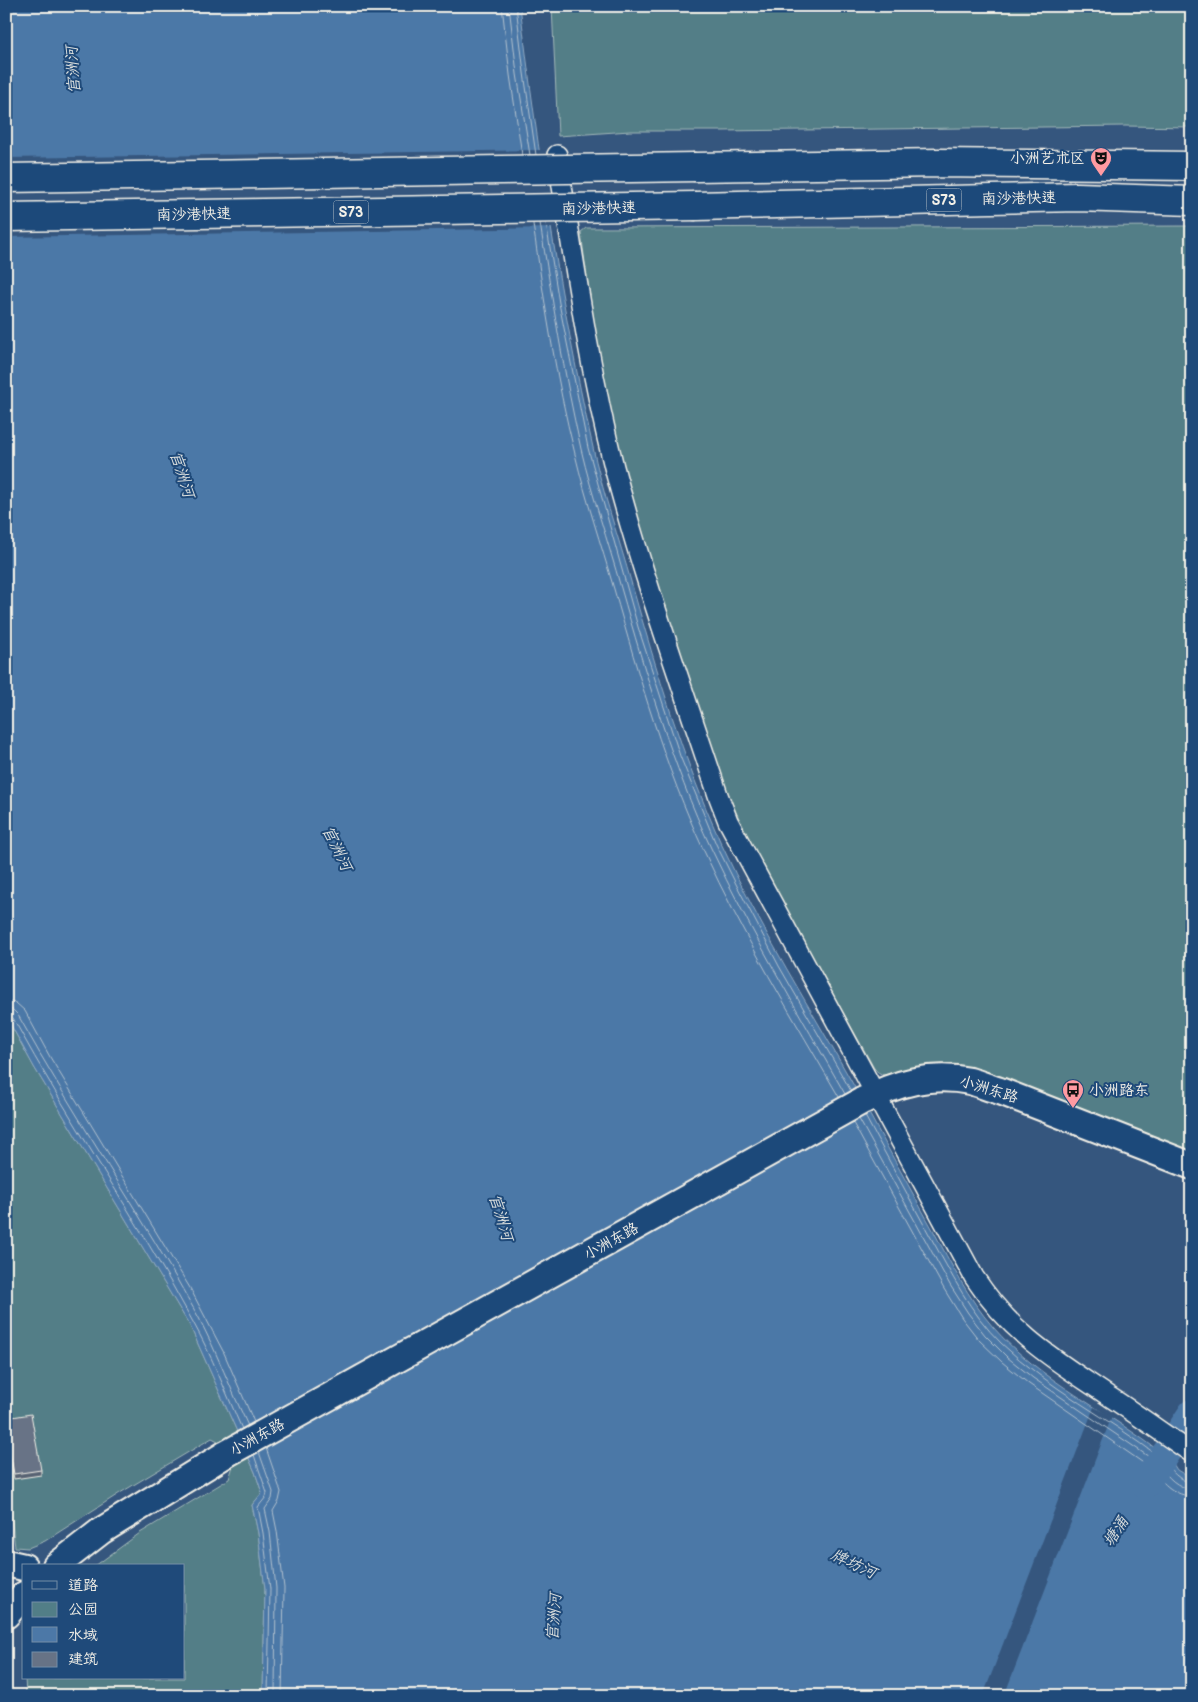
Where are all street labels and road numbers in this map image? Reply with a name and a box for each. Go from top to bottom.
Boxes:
road number: S73 [926,188,962,212]
street label: 南沙港快速 [981,188,1057,209]
street label: 南沙港快速 [561,198,637,219]
road number: S73 [334,200,368,223]
street label: 南沙港快速 [156,204,232,225]
street label: 小洲东路 [957,1072,1020,1107]
street label: 小洲东路 [580,1219,642,1264]
street label: 小洲东路 [226,1415,288,1460]

